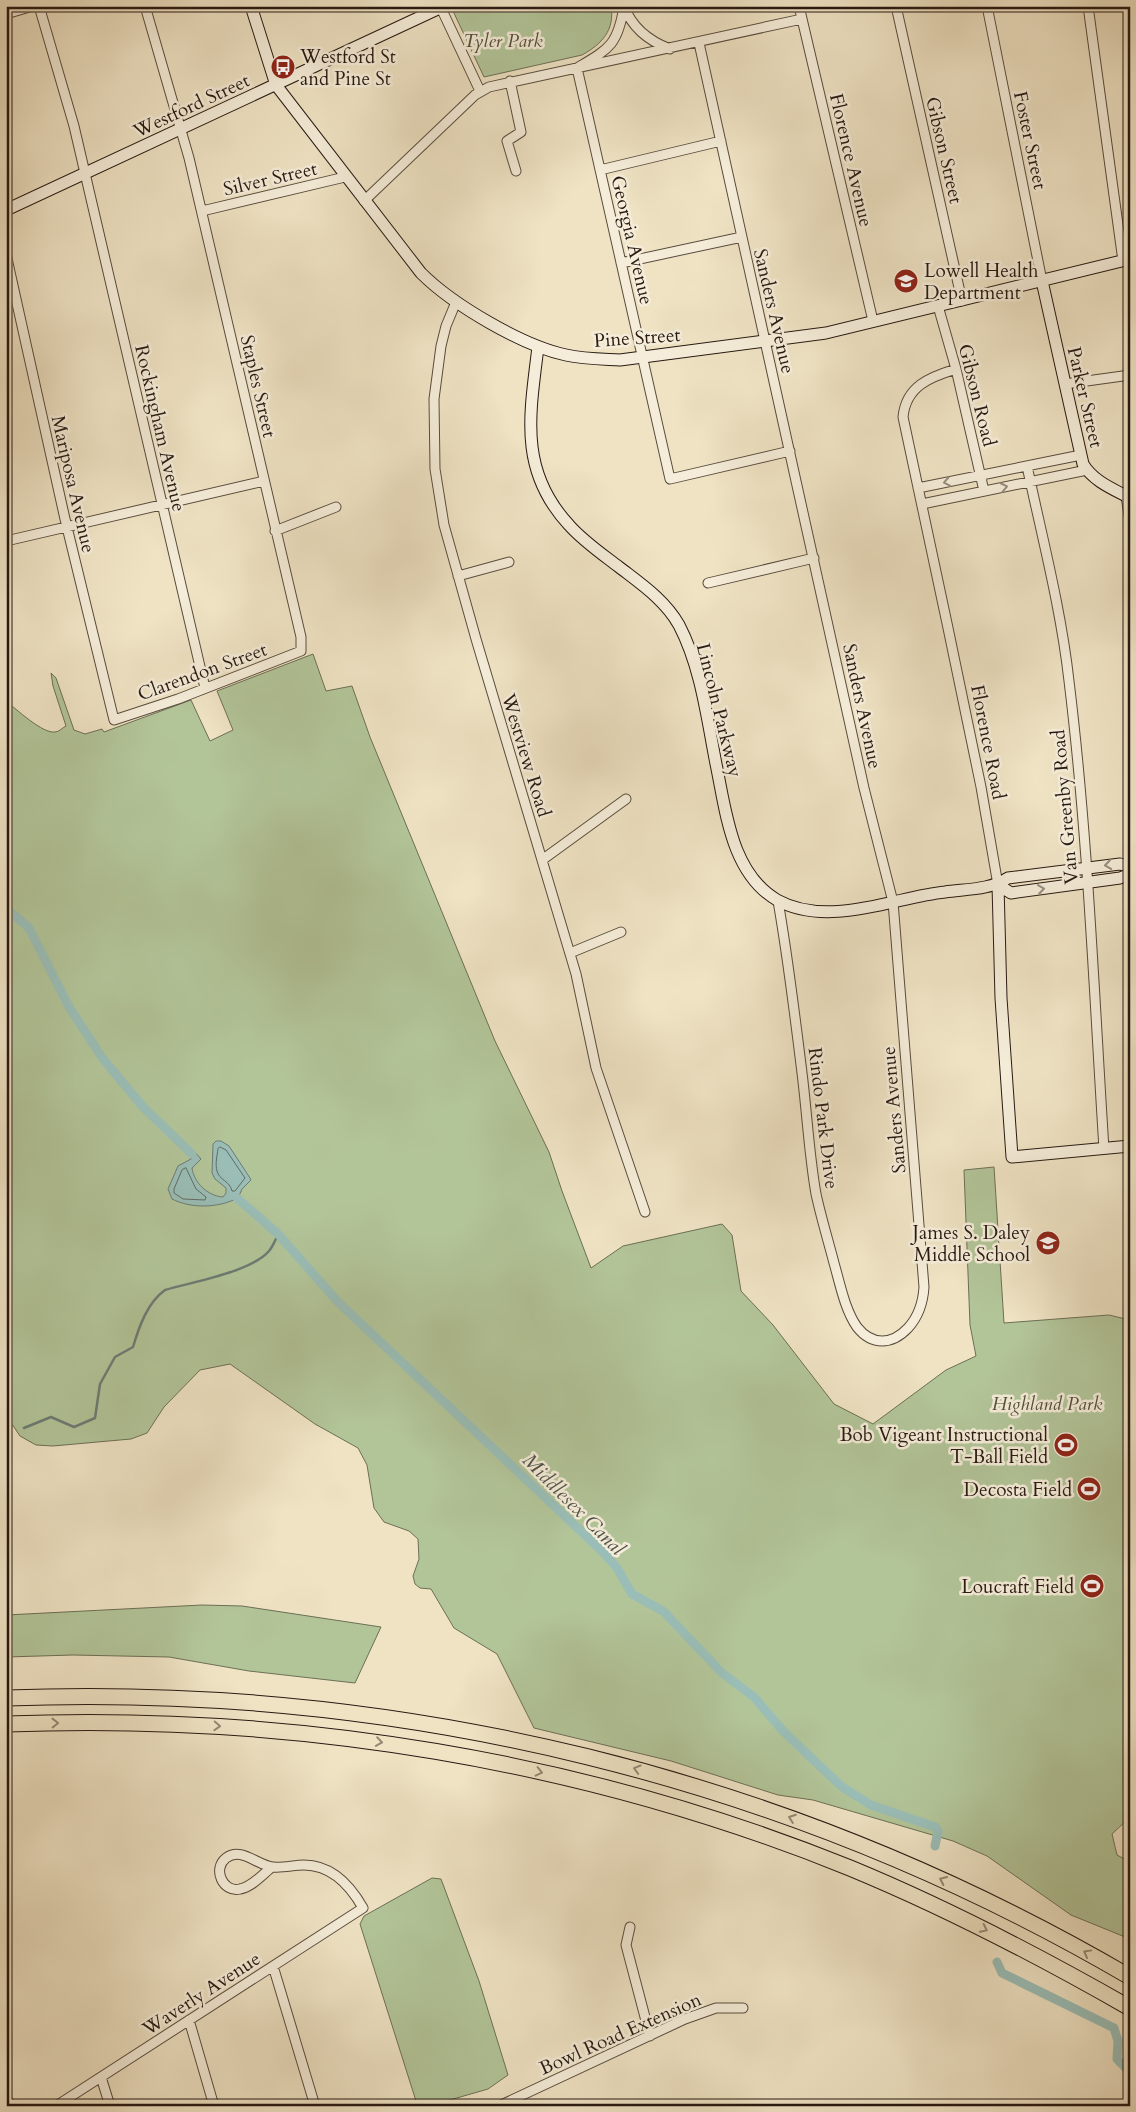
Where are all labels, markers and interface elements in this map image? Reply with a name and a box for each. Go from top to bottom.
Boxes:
park label: Tyler Park [463,28,543,54]
place label: Westford St and Pine St [299,44,396,92]
bus stop icon: Westford St and Pine St [270,54,296,80]
street label: Westford Street [128,68,254,145]
street label: Foster Street [1007,89,1053,192]
street label: Florence Avenue [823,91,879,230]
street label: Gibson Street [919,94,969,206]
street label: Silver Street [221,156,320,202]
street label: Georgia Avenue [605,173,660,307]
street label: Sanders Avenue [747,246,801,376]
place label: Lowell Health Department [924,258,1039,306]
school or university icon: Lowell Health Department [893,268,919,294]
street label: Pine Street [593,322,681,354]
street label: Staples Street [234,332,282,440]
street label: Gibson Road [952,341,1002,449]
street label: Rockingham Avenue [128,342,192,514]
street label: Parker Street [1061,344,1109,450]
street label: Mariposa Avenue [45,413,101,555]
one-way arrow [943,477,952,487]
one-way arrow [1000,482,1009,493]
street label: Clarendon Street [134,636,271,707]
street label: Lincoln Parkway [690,640,748,780]
street label: Sanders Avenue [836,641,888,771]
street label: Florence Road [964,683,1012,802]
street label: Westview Road [495,689,557,820]
street label: Van Greenby Road [1045,728,1085,885]
one-way arrow [1103,859,1111,870]
one-way arrow [1037,884,1045,895]
street label: Sanders Avenue [875,1045,912,1174]
street label: Rindo Park Drive [801,1046,845,1190]
place label: James S. Daley Middle School [910,1220,1030,1268]
school or university icon: James S. Daley Middle School [1035,1230,1061,1256]
park label: Highland Park [992,1391,1103,1417]
place label: Bob Vigeant Instructional T-Ball Field [840,1422,1048,1470]
sports icon: Bob Vigeant Instructional T-Ball Field [1053,1432,1079,1458]
water label: Middlesex Canal [517,1447,631,1562]
sports icon: Decosta Field [1076,1476,1102,1502]
place label: Decosta Field [964,1477,1072,1503]
sports icon: Loucraft Field [1079,1573,1105,1599]
place label: Loucraft Field [961,1574,1074,1600]
one-way arrow [51,1717,59,1728]
one-way arrow [214,1720,222,1731]
one-way arrow [375,1736,383,1747]
one-way arrow [633,1764,642,1775]
one-way arrow [534,1766,543,1777]
one-way arrow [788,1814,797,1824]
one-way arrow [939,1875,948,1886]
one-way arrow [979,1923,988,1933]
street label: Waverly Avenue [137,1946,266,2042]
one-way arrow [1084,1949,1093,1959]
street label: Bowl Road Extension [535,1986,706,2081]

